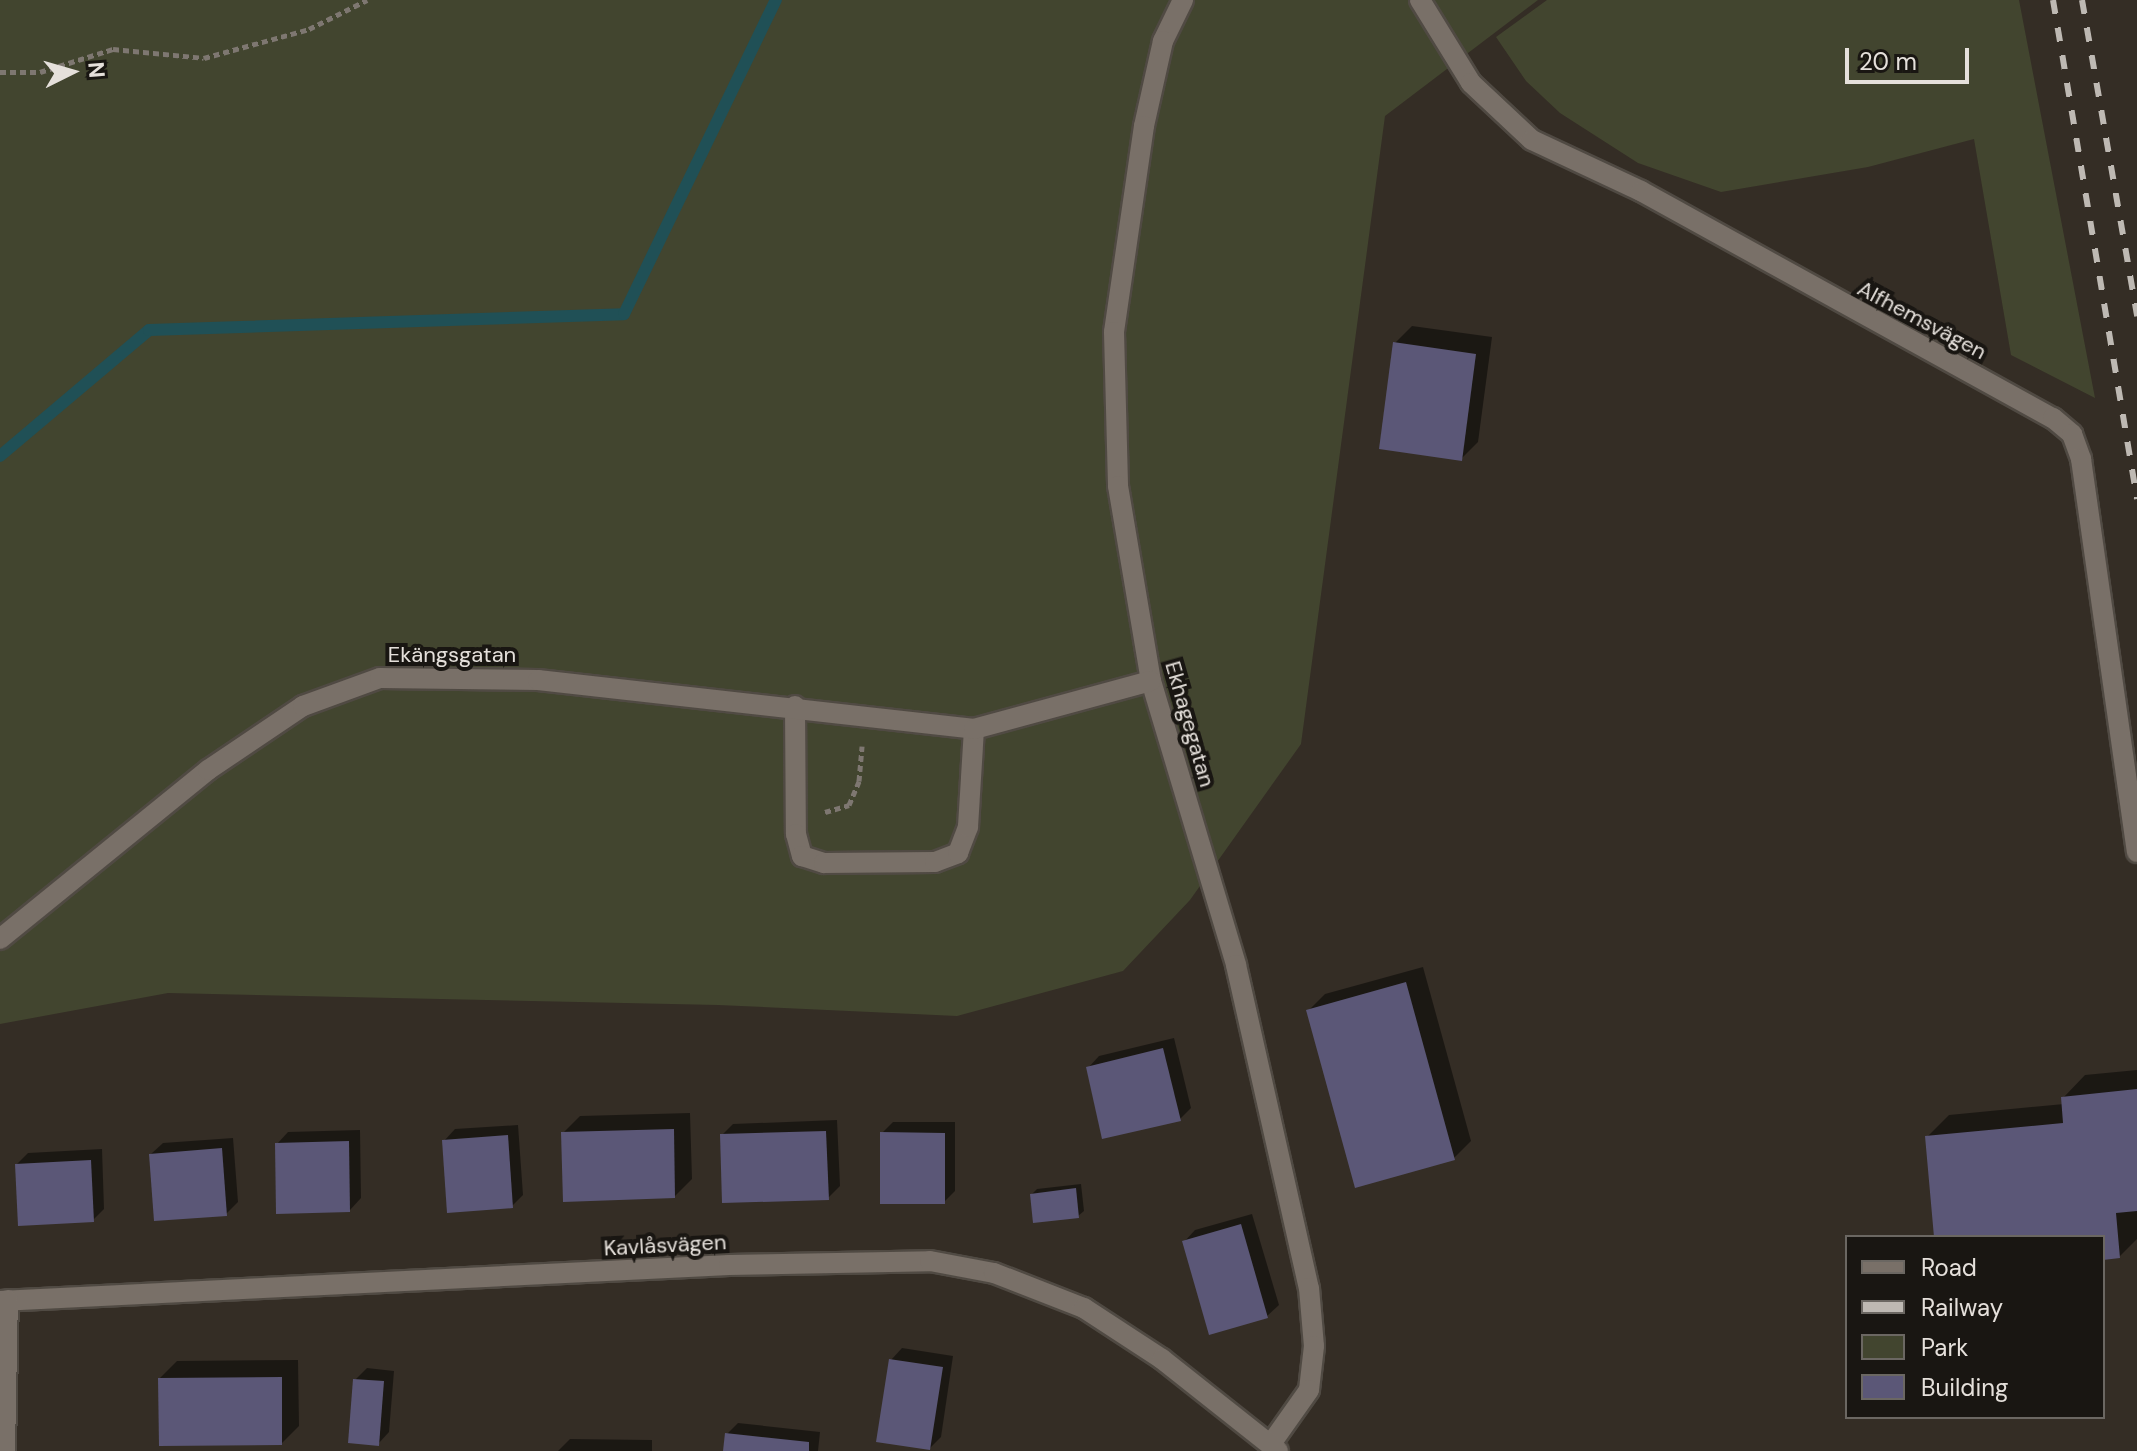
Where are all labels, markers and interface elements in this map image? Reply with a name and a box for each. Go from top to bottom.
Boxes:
north arrow [32,32,112,112]
scale bar [1849,32,1973,82]
text: 20 m [1859,46,1917,77]
text: N [81,61,112,79]
street label: Alfhemsvägen [1853,275,1991,365]
street label: Ekängsgatan [388,642,516,668]
street label: Ekhagegatan [1159,658,1221,790]
street label: Kavlåsvägen [603,1229,727,1261]
legend [1845,1235,2105,1419]
text: Road [1921,1252,1977,1283]
text: Railway [1921,1292,2003,1323]
text: Park [1921,1332,1968,1363]
text: Building [1921,1372,2008,1403]

